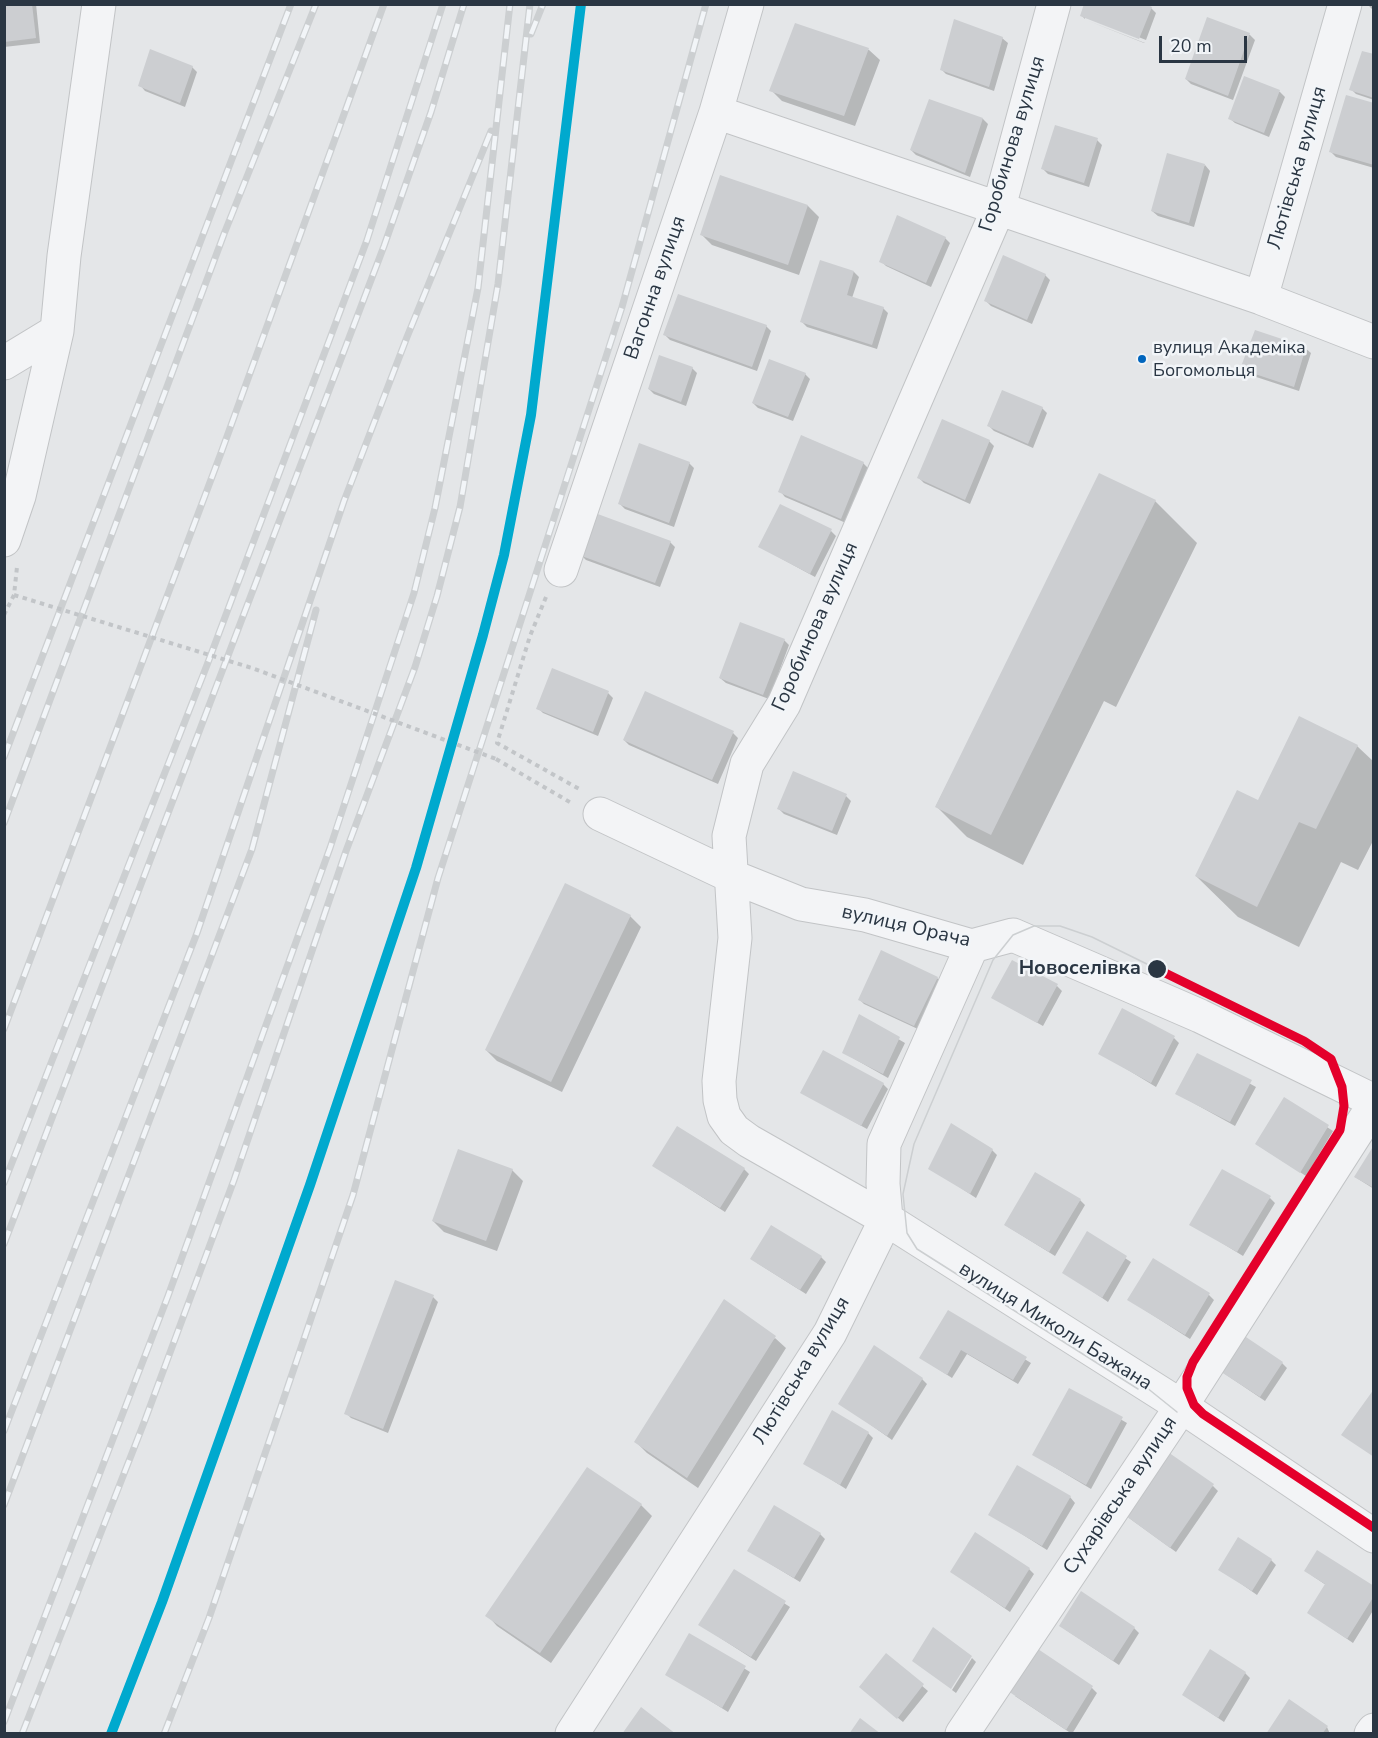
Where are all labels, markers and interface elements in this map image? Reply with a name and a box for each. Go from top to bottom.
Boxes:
scale bar [1162,24,1250,62]
text: 20 m [1170,34,1212,58]
street label: Горобинова вулиця [975,53,1051,235]
street label: Лютівська вулиця [1263,84,1333,252]
street label: Вагонна вулиця [620,213,692,363]
place label: вулиця Академіка Богомольця [1153,338,1306,380]
marker: вулиця Академіка Богомольця [1136,353,1148,365]
street label: Горобинова вулиця [768,539,864,715]
street label: вулиця Орача [839,900,973,954]
place label: Новоселівка [1019,957,1141,981]
marker: Новоселівка [1146,958,1168,980]
street label: вулиця Миколи Бажана [954,1258,1156,1396]
street label: Лютівська вулиця [748,1293,856,1449]
street label: Сухарівська вулиця [1059,1412,1183,1580]

